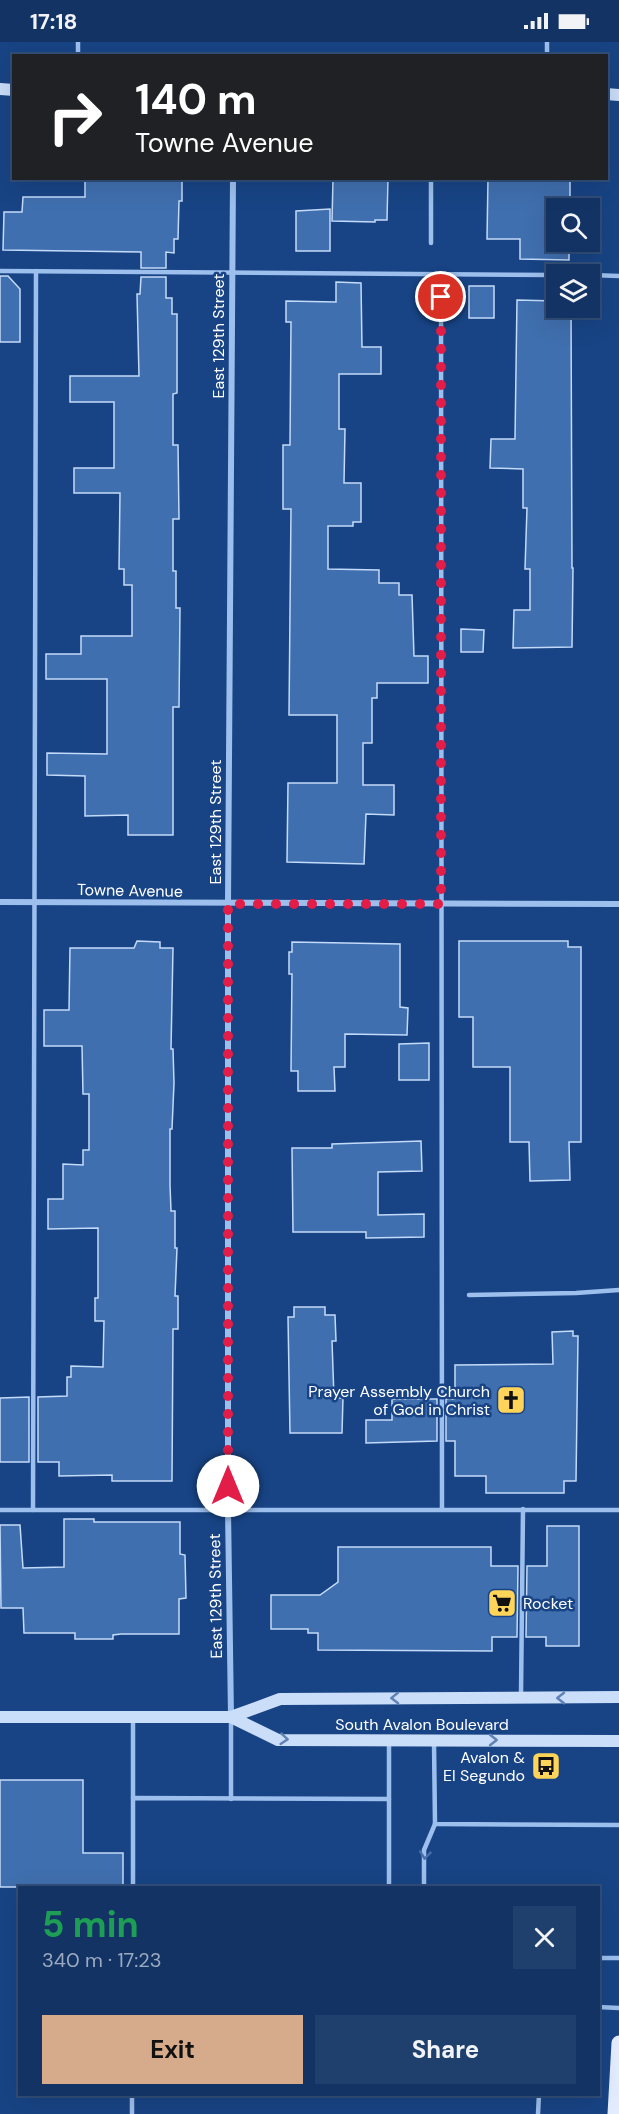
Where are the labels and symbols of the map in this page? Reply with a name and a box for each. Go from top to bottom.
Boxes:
pin [415,271,466,322]
street label: East 129th Street [208,273,229,399]
street label: East 129th Street [205,759,226,885]
street label: Towne Avenue [77,879,183,902]
place label: Prayer Assembly Church of God in Christ [308,1381,490,1420]
church icon: Prayer Assembly Church of God in Christ [495,1384,527,1416]
position arrow [196,1454,260,1518]
street label: East 129th Street [204,1533,227,1659]
supermarket icon: Rocket [486,1587,518,1619]
place label: Rocket [523,1593,573,1614]
one-way arrow [390,1692,399,1704]
one-way arrow [556,1692,565,1704]
street label: South Avalon Boulevard [335,1714,509,1735]
one-way arrow [280,1732,289,1745]
one-way arrow [488,1734,497,1746]
place label: Avalon & El Segundo [443,1747,525,1786]
bus stop icon: Avalon & El Segundo [530,1750,562,1782]
one-way arrow [420,1850,432,1860]

